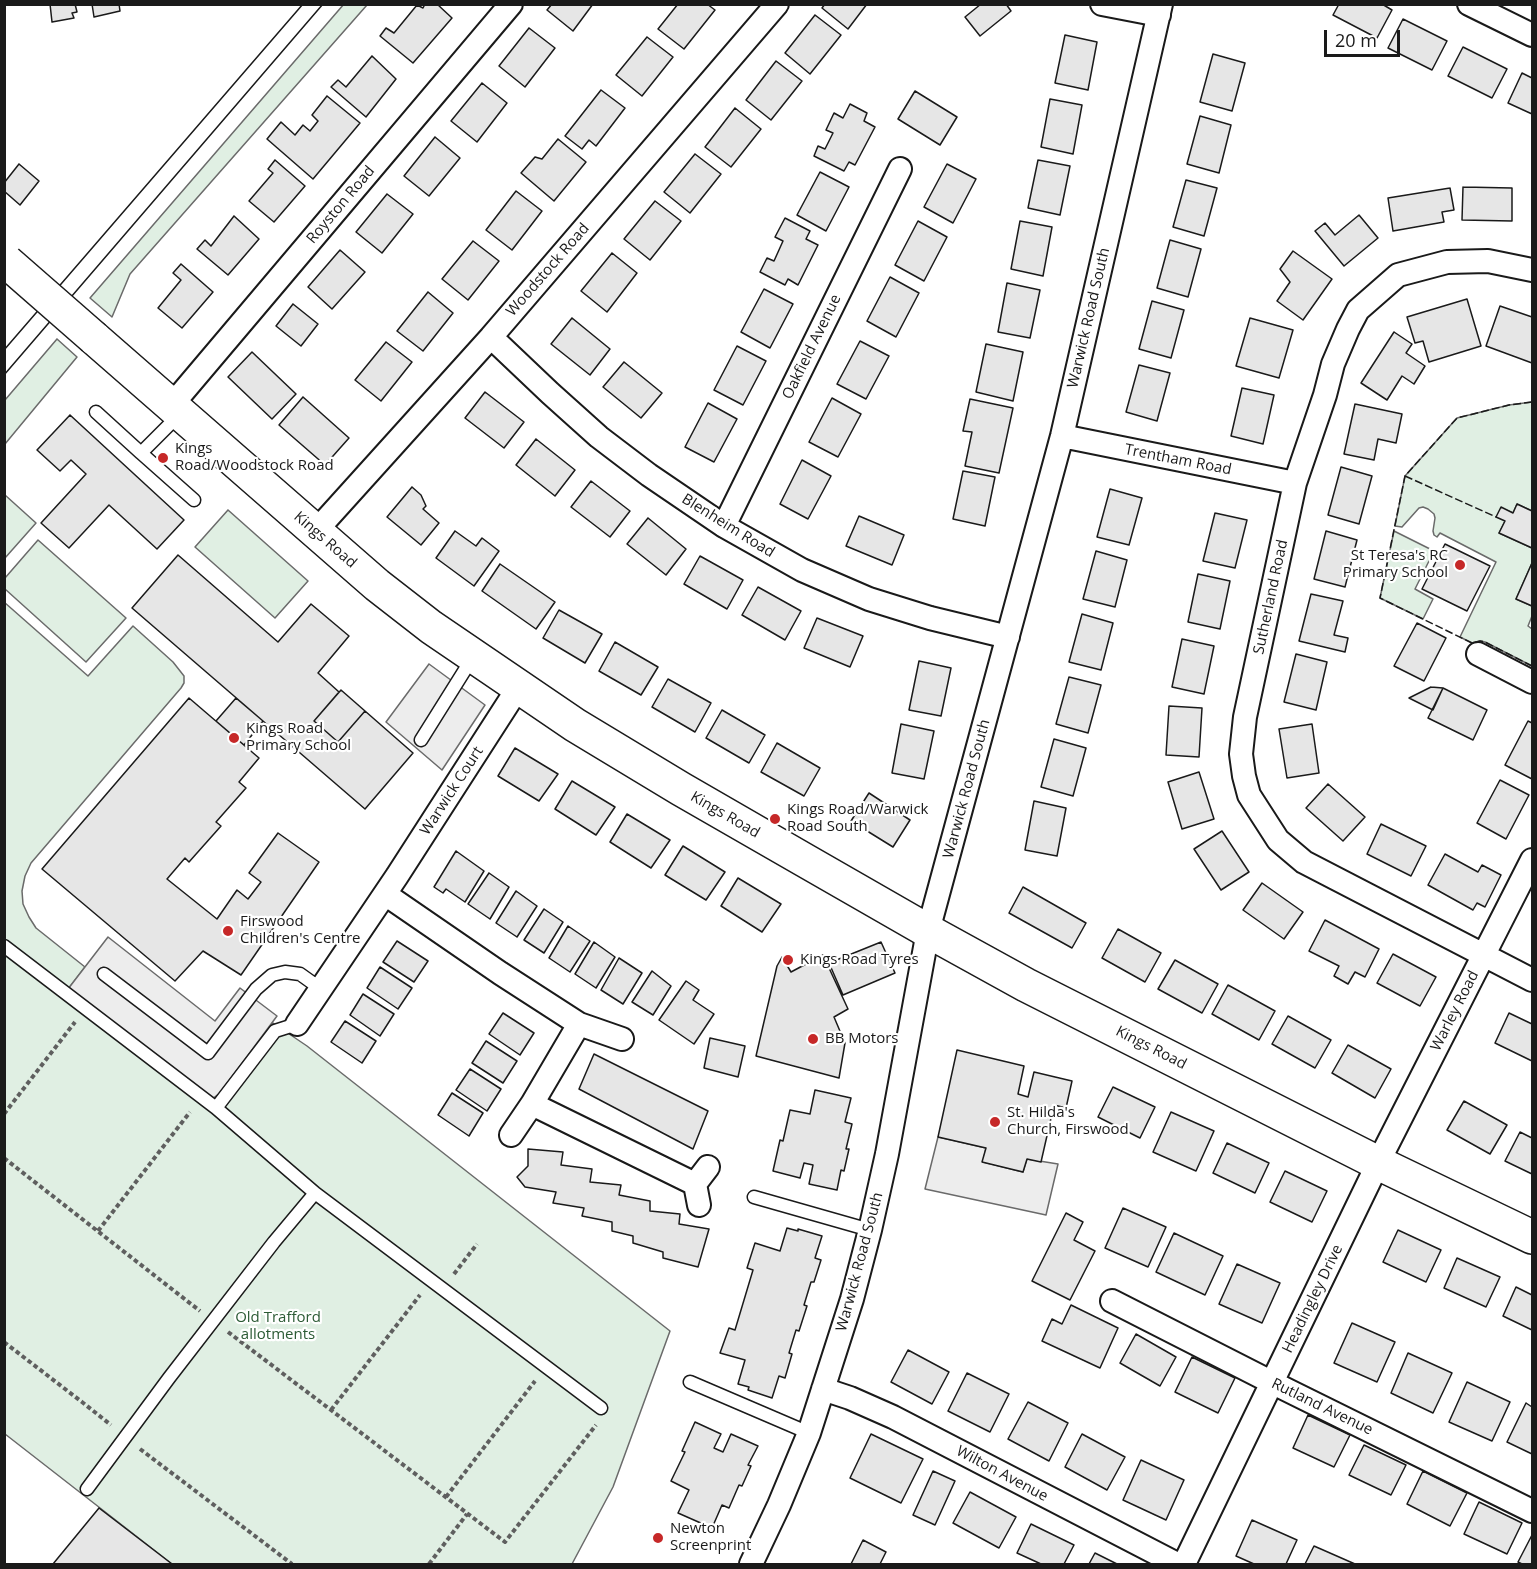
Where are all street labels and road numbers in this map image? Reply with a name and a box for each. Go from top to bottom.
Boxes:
street label: Royston Road [303,162,379,248]
street label: Woodstock Road [503,220,593,320]
street label: Warwick Road South [1064,246,1114,390]
street label: Oakfield Avenue [779,292,845,402]
street label: Trentham Road [1123,441,1233,479]
street label: Blenheim Road [678,490,778,562]
street label: Kings Road [290,508,360,572]
street label: Sutherland Road [1250,538,1292,656]
street label: Warwick Road South [940,717,994,861]
street label: Warwick Court [417,743,487,839]
street label: Kings Road [687,788,763,842]
street label: Warley Road [1427,968,1483,1054]
street label: Kings Road [1113,1022,1189,1074]
street label: Warwick Road South [833,1190,887,1334]
street label: Headingley Drive [1279,1242,1347,1356]
street label: Rutland Avenue [1268,1375,1376,1439]
street label: Wilton Avenue [953,1442,1051,1506]

